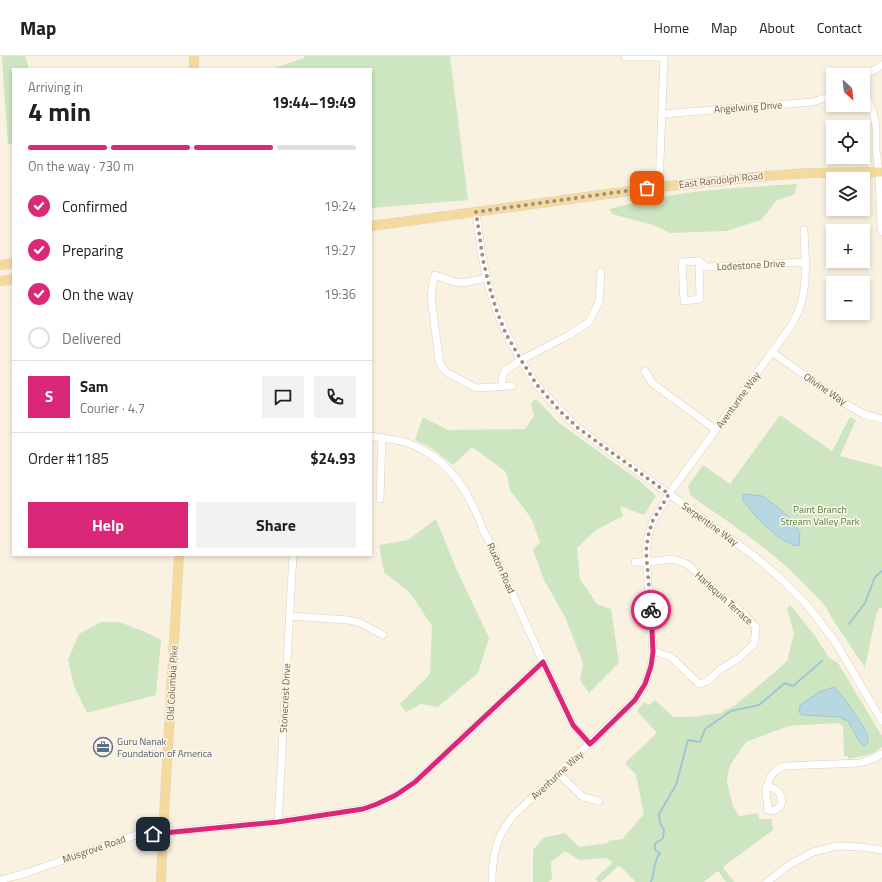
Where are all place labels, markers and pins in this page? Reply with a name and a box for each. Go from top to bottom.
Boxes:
pin [630,171,664,205]
place label: Guru Nanak Foundation of America [117,734,212,761]
office icon: Guru Nanak Foundation of America [92,736,114,758]
pin [136,817,170,851]

